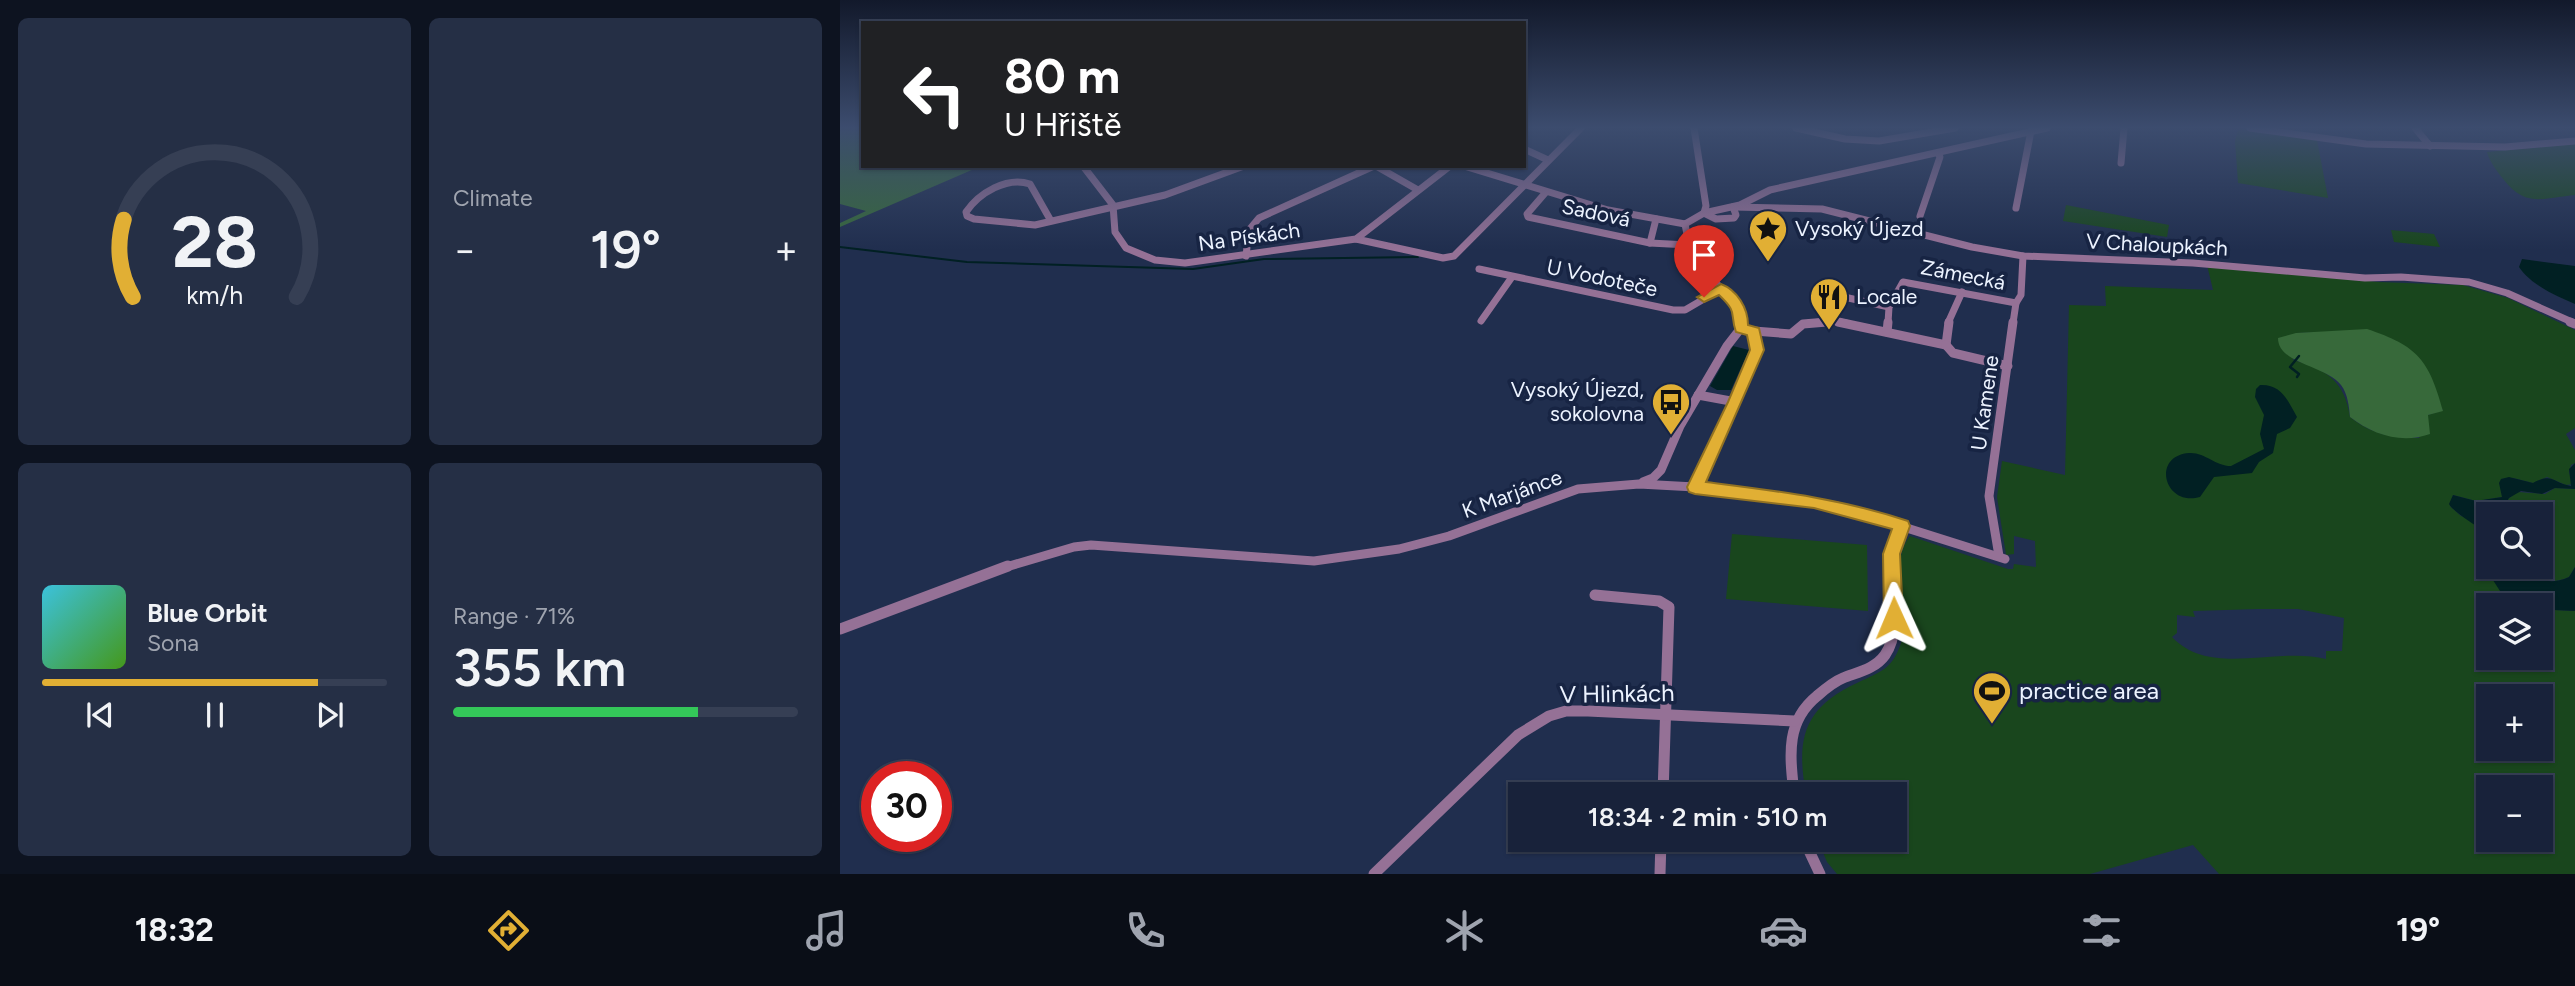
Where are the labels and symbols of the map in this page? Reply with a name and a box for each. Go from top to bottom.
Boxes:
street label: Sadová [1560,193,1633,232]
place icon: Vysoký Újezd [1747,208,1789,263]
place label: Vysoký Újezd [1795,216,1924,241]
street label: Na Pískách [1196,217,1302,256]
pin [1674,225,1734,297]
street label: V Chaloupkách [2085,228,2229,261]
street label: U Vodoteče [1544,254,1660,301]
street label: Zámecká [1919,254,2007,295]
restaurant icon: Locale [1808,276,1850,331]
place label: Locale [1856,284,1917,309]
street label: U Kamene [1965,354,2004,452]
place label: Vysoký Újezd, sokolovna [1511,377,1644,426]
bus stop icon: Vysoký Újezd, sokolovna [1650,381,1692,436]
street label: K Marjánce [1458,464,1565,523]
position arrow [1857,581,1931,655]
sports icon: practice area [1971,670,2013,725]
place label: practice area [2019,676,2159,705]
street label: V Hlinkách [1559,678,1675,709]
speed limit sign: 30 [861,761,952,852]

